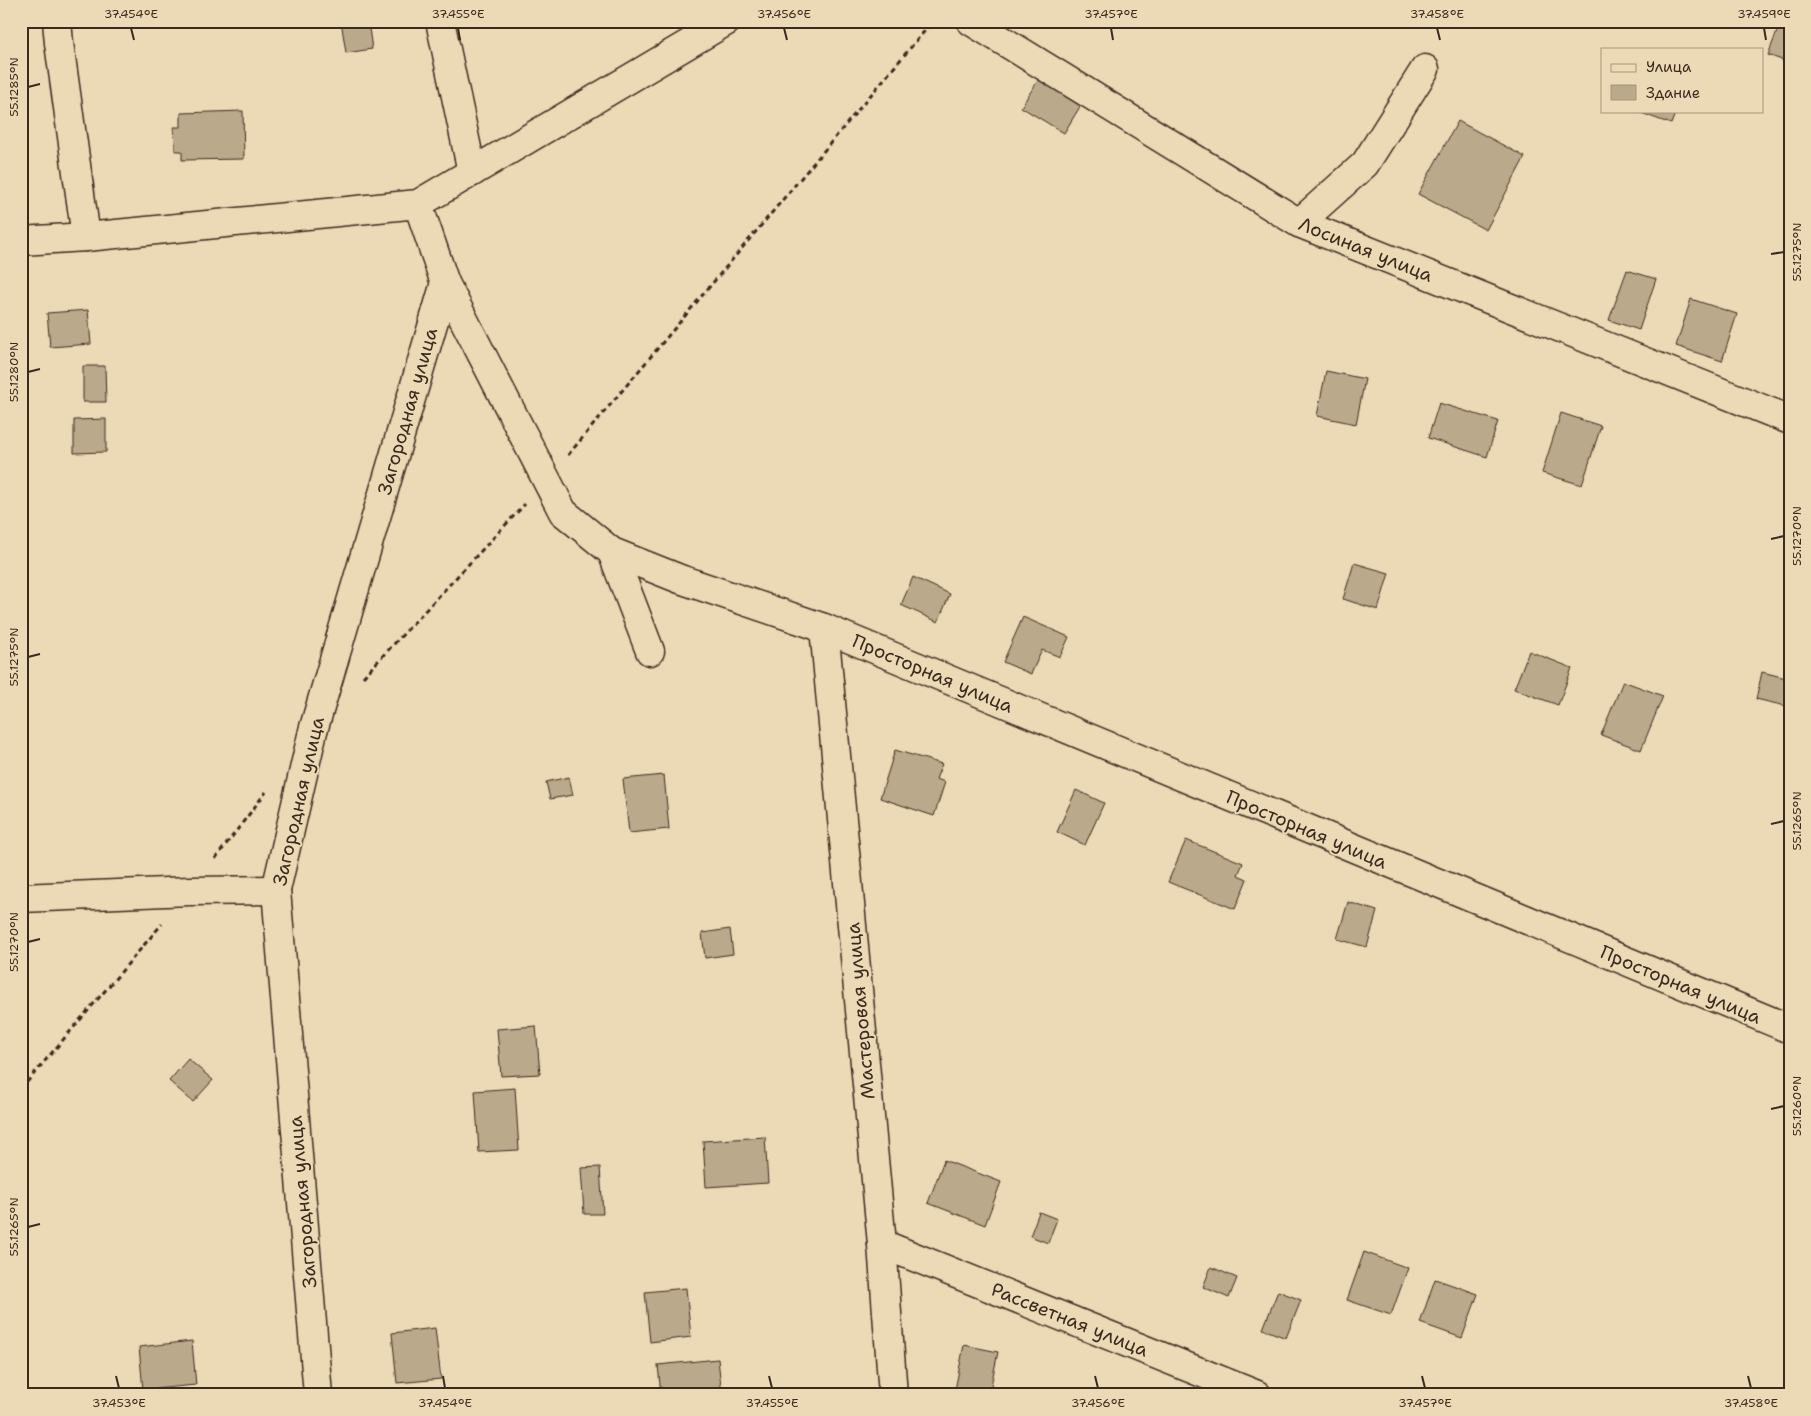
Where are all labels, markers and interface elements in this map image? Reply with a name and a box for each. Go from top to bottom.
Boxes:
text: 37.454°E [104,6,158,22]
text: 37.455°E [432,6,484,22]
text: 37.456°E [757,6,811,22]
text: 37.457°E [1084,6,1138,22]
text: 37.458°E [1410,6,1464,22]
text: 37.459°E [1737,6,1791,22]
legend [1601,48,1764,112]
text: 55.1285°N [6,57,22,117]
text: Улица [1646,57,1692,77]
text: Здание [1646,83,1700,103]
street label: Лосиная улица [1295,211,1437,288]
text: 55.1275°N [1789,223,1805,281]
street label: Загородная улица [372,324,443,498]
text: 55.1280°N [6,342,22,402]
text: 55.1270°N [1789,506,1805,566]
text: 55.1275°N [6,628,22,686]
street label: Просторная улица [849,628,1017,719]
street label: Загородная улица [267,714,330,888]
street label: Просторная улица [1223,784,1391,875]
text: 55.1265°N [1789,791,1805,851]
text: 55.1270°N [6,912,22,972]
street label: Мастеровая улица [840,921,881,1100]
street label: Просторная улица [1597,939,1765,1030]
text: 55.1260°N [1789,1076,1805,1136]
street label: Загородная улица [282,1115,322,1289]
text: 55.1265°N [6,1197,22,1257]
street label: Рассветная улица [988,1277,1152,1362]
text: 37.453°E [92,1395,146,1411]
text: 37.454°E [418,1395,472,1411]
text: 37.455°E [746,1395,798,1411]
text: 37.456°E [1071,1395,1125,1411]
text: 37.457°E [1398,1395,1452,1411]
text: 37.458°E [1724,1395,1778,1411]

